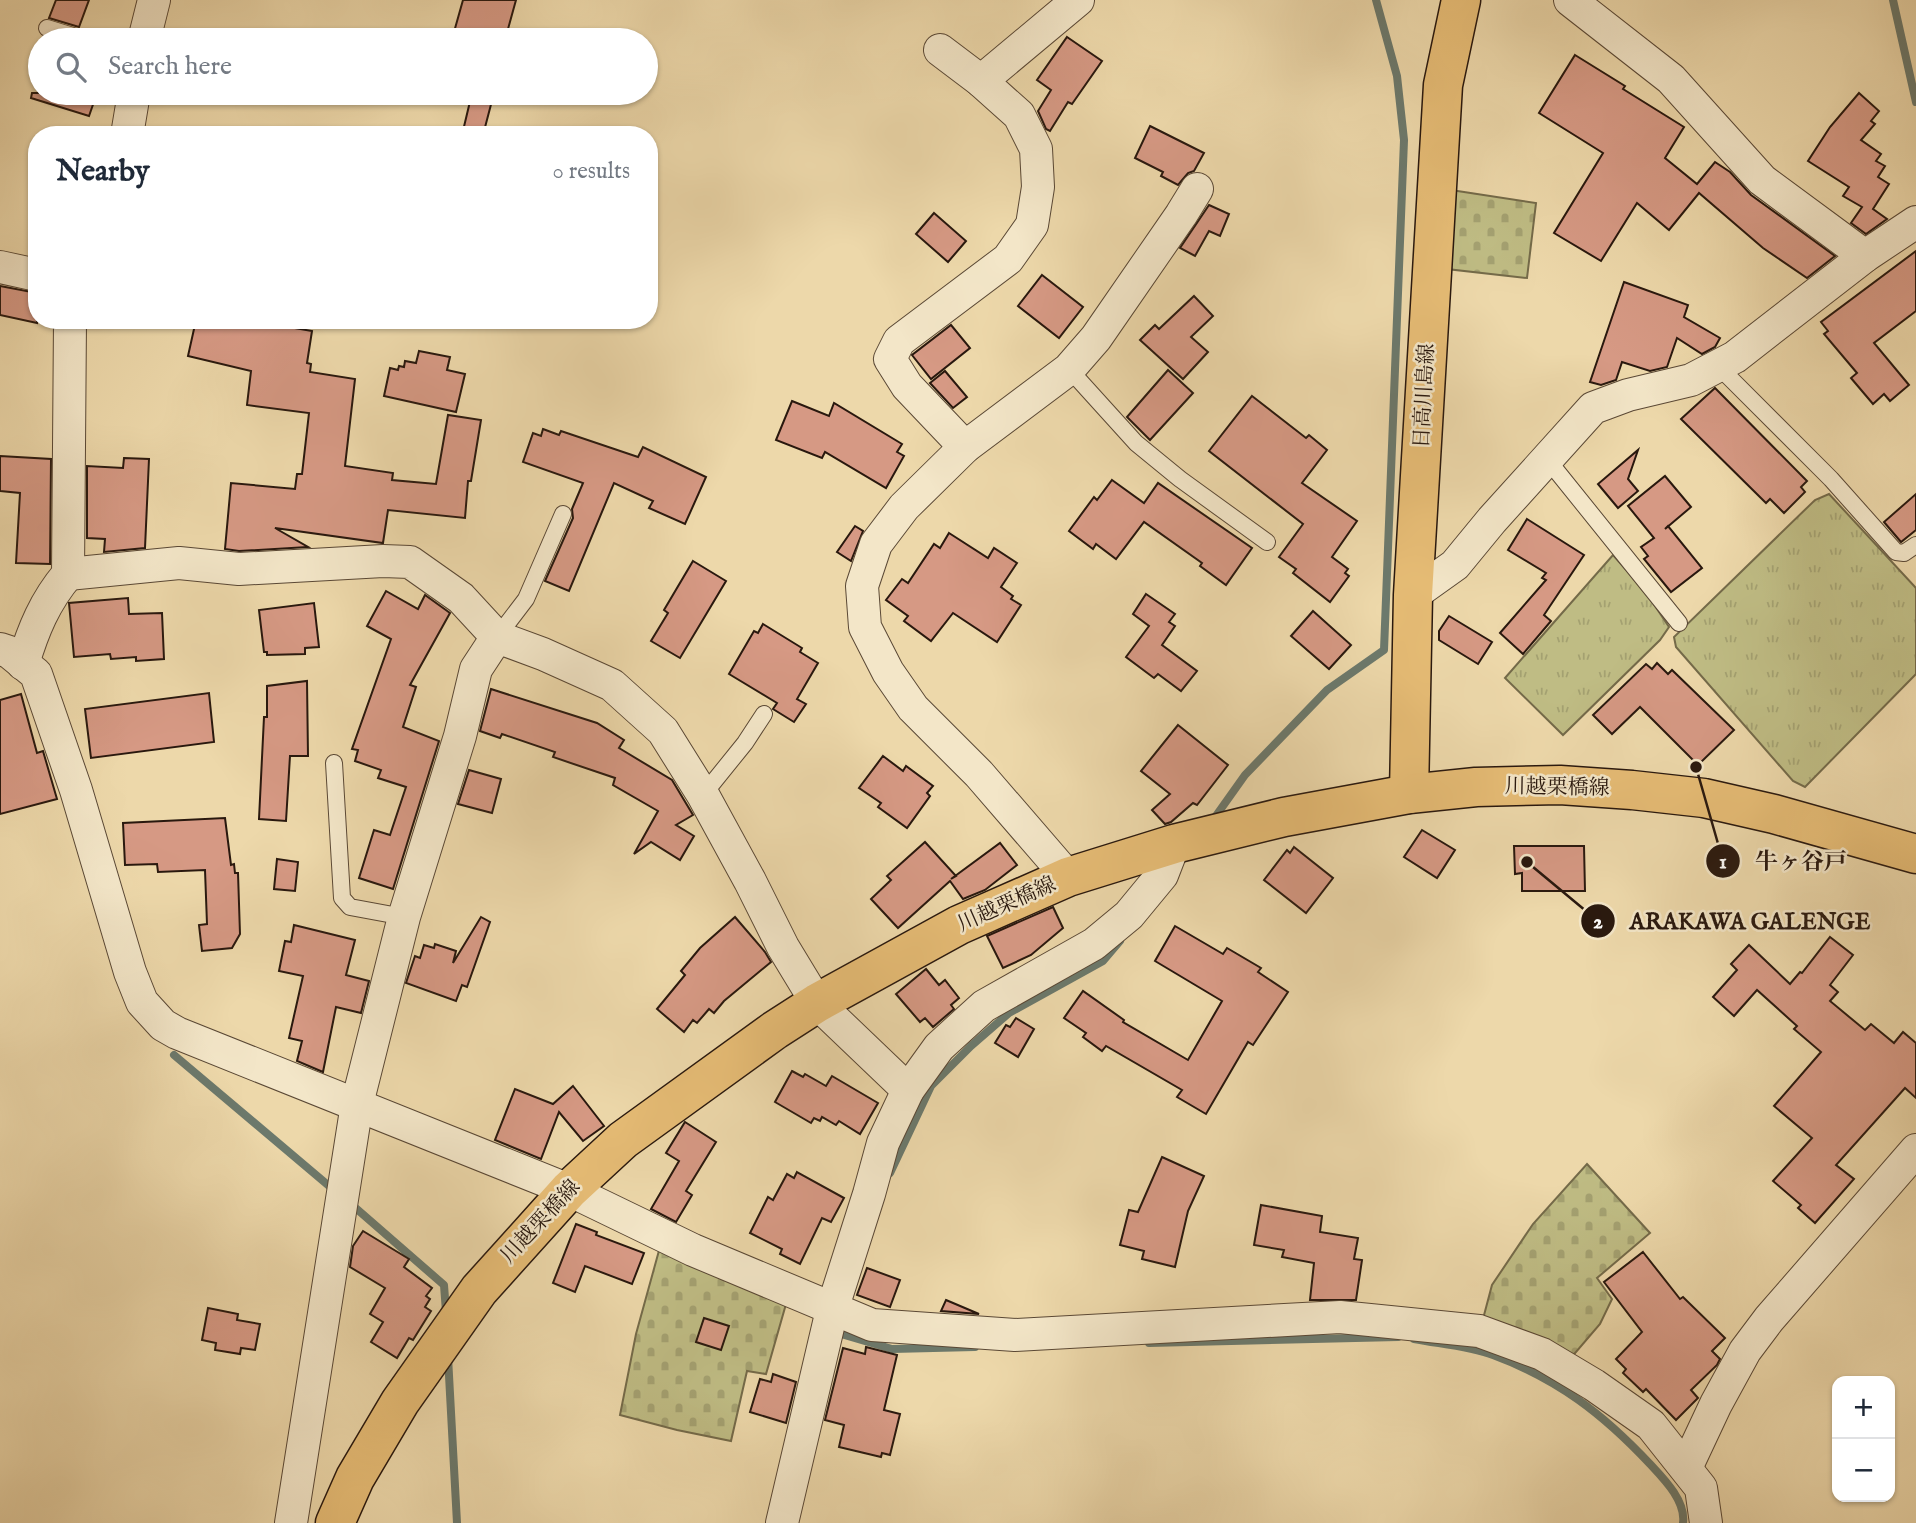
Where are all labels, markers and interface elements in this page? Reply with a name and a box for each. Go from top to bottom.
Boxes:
search box [28,28,658,105]
icon: search [52,48,90,86]
text: Search here [108,50,232,83]
text: Nearby [56,153,149,191]
text: 0 results [552,157,630,186]
street label: 日高川島線 [1409,343,1441,449]
street label: 川越栗橋線 [1504,774,1610,802]
callout: 牛ヶ谷戸 [1706,839,1861,883]
text: 牛ヶ谷戸 [1755,848,1847,877]
text: 1 [1719,849,1727,876]
street label: 川越栗橋線 [954,871,1060,939]
callout: ARAKAWA GALENGE [1581,899,1885,943]
text: ARAKAWA GALENGE [1629,908,1870,937]
text: 2 [1593,909,1603,936]
street label: 川越栗橋線 [495,1174,587,1270]
map controls [1832,1376,1895,1502]
button: + [1832,1376,1895,1439]
button: − [1832,1439,1895,1502]

